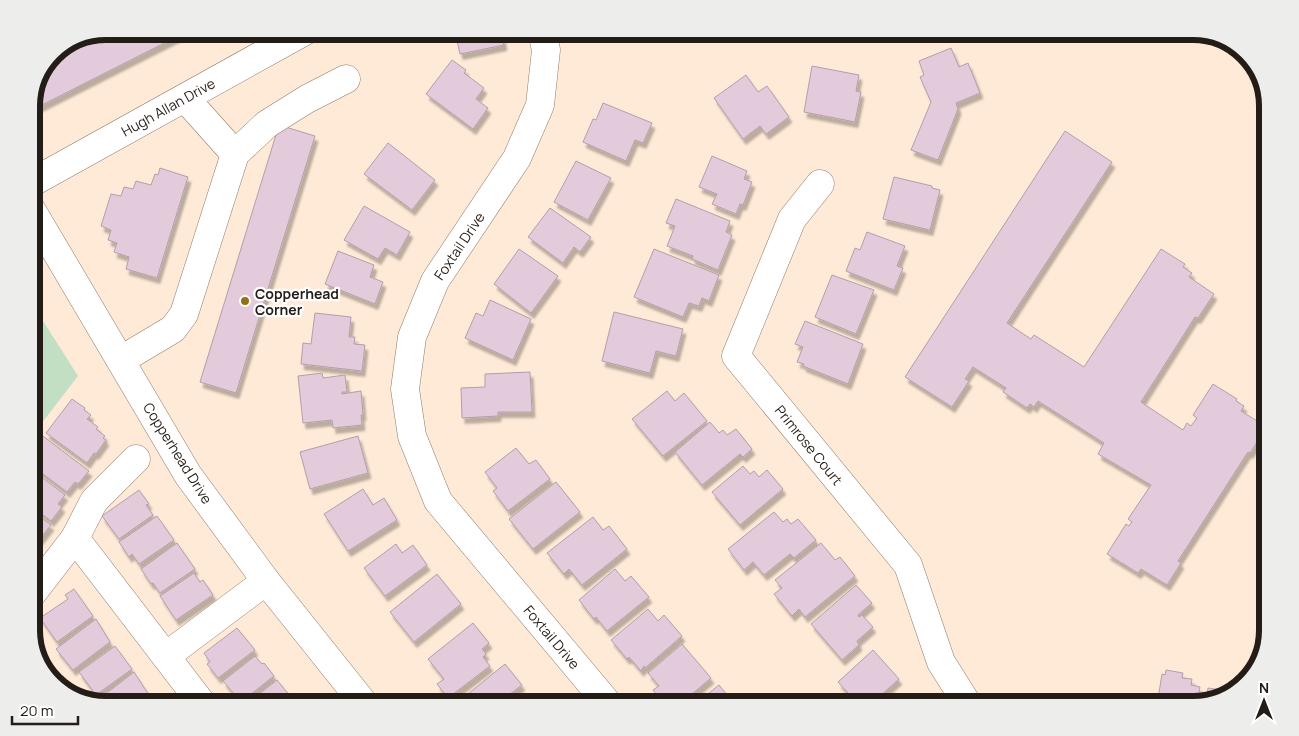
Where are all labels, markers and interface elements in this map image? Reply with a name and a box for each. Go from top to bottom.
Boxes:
street label: Hugh Allan Drive [118,73,218,141]
street label: Foxtail Drive [429,208,489,284]
place label: Copperhead Corner [255,284,339,319]
marker: Copperhead Corner [239,295,251,307]
street label: Copperhead Drive [139,399,217,507]
street label: Primrose Court [771,401,847,489]
street label: Foxtail Drive [520,601,584,673]
north arrow [1239,676,1289,726]
text: N [1259,678,1269,697]
scale bar [12,694,79,726]
text: 20 m [20,700,53,721]

